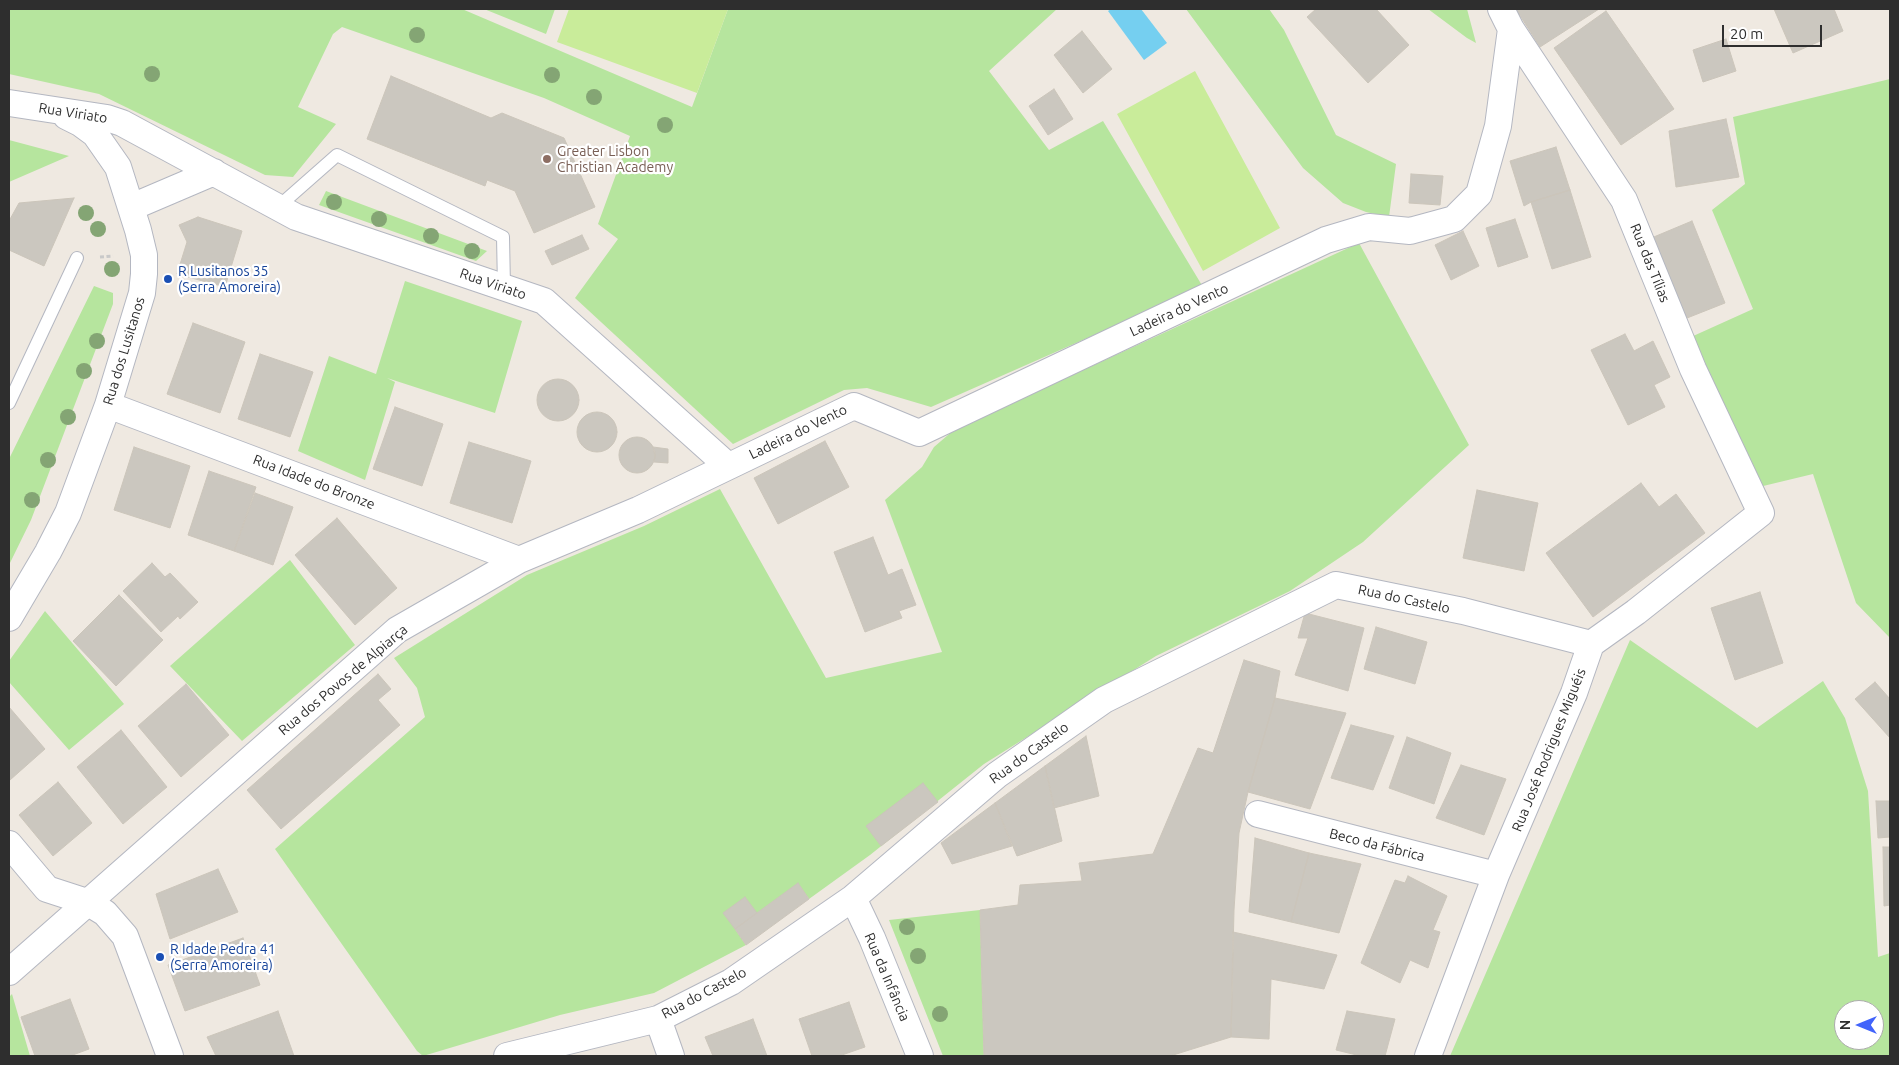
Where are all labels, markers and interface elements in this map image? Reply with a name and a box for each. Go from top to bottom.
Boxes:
scale bar [1724,15,1824,47]
text: 20 m [1730,25,1763,42]
street label: Rua Viriato [37,99,109,127]
place label: Greater Lisbon Christian Academy [557,143,673,176]
marker: Greater Lisbon Christian Academy [541,153,553,165]
street label: Rua das Tílias [1627,221,1673,305]
place label: R Lusitanos 35 (Serra Amoreira) [178,263,281,296]
street label: Rua Viriato [457,265,529,303]
marker: R Lusitanos 35 (Serra Amoreira) [162,273,174,285]
street label: Ladeira do Vento [1127,280,1231,340]
street label: Rua dos Lusitanos [100,295,148,407]
street label: Ladeira do Vento [746,401,850,463]
street label: Rua Idade do Bronze [251,451,377,513]
street label: Rua do Castelo [1356,581,1452,617]
street label: Rua dos Povos de Alpiarça [275,621,411,739]
street label: Rua José Rodrigues Miguéis [1508,666,1590,834]
street label: Rua do Castelo [986,719,1072,787]
street label: Beco da Fábrica [1328,825,1426,865]
street label: Rua da Infância [861,930,913,1024]
place label: R Idade Pedra 41 (Serra Amoreira) [170,941,276,974]
marker: R Idade Pedra 41 (Serra Amoreira) [154,951,166,963]
street label: Rua do Castelo [659,964,749,1022]
north arrow [1834,1000,1884,1050]
text: N [1837,1020,1853,1030]

